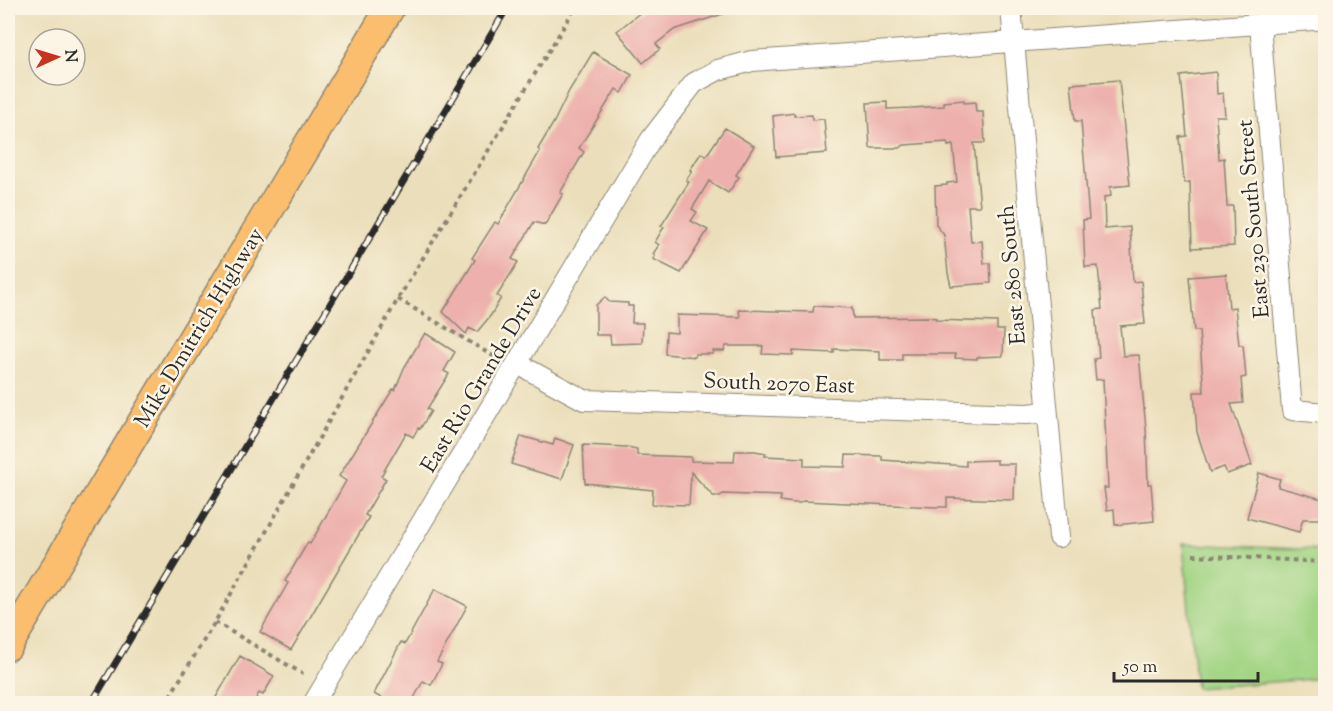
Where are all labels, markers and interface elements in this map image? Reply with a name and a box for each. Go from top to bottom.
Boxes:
north arrow [27,27,87,87]
text: N [58,49,81,64]
street label: East 230 South Street [1230,118,1280,319]
street label: East 280 South [992,203,1036,346]
street label: Mike Dmitrich Highway [128,222,273,435]
street label: East Rio Grande Drive [414,281,551,480]
street label: South 2070 East [703,366,856,404]
scale bar [1114,645,1258,683]
text: 50 m [1122,655,1158,681]

